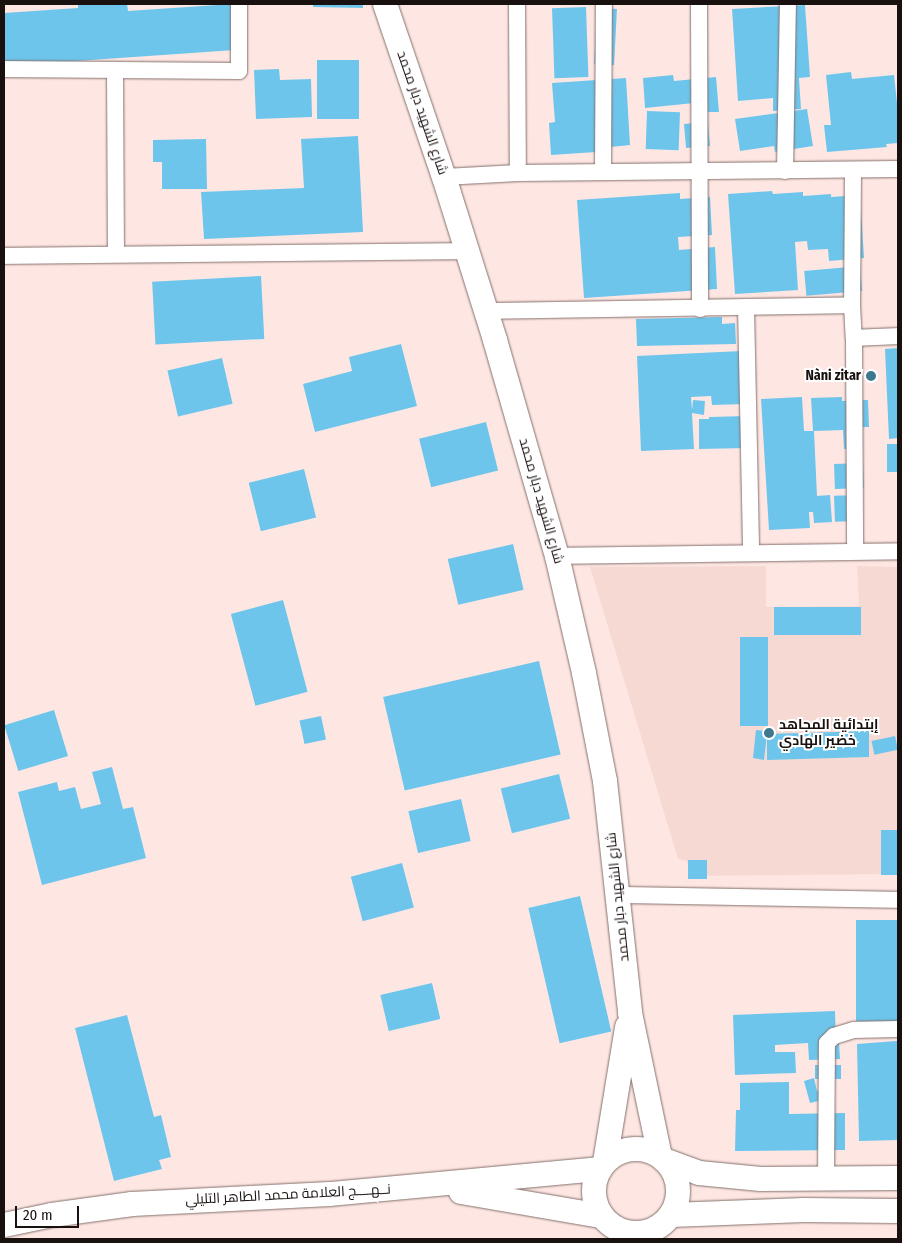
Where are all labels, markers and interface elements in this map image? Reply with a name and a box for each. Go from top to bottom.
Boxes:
street label: شارع الشهيد دبار محمد [393,49,451,177]
place label: Nàni zitar [805,368,861,384]
marker: Nàni zitar [865,370,877,382]
street label: شارع الشهيد دبار محمد [515,436,567,566]
place label: إبتدائية المجاهد خضير الهادي [779,717,878,750]
marker: إبتدائية المجاهد خضير الهادي [763,727,775,739]
street label: شارع الشهيد دبار محمد [603,831,633,963]
street label: نــهــــج العلامة محمد الطاهر التليلي [185,1181,391,1209]
scale bar [18,1196,81,1228]
text: 20 m [23,1206,53,1224]

